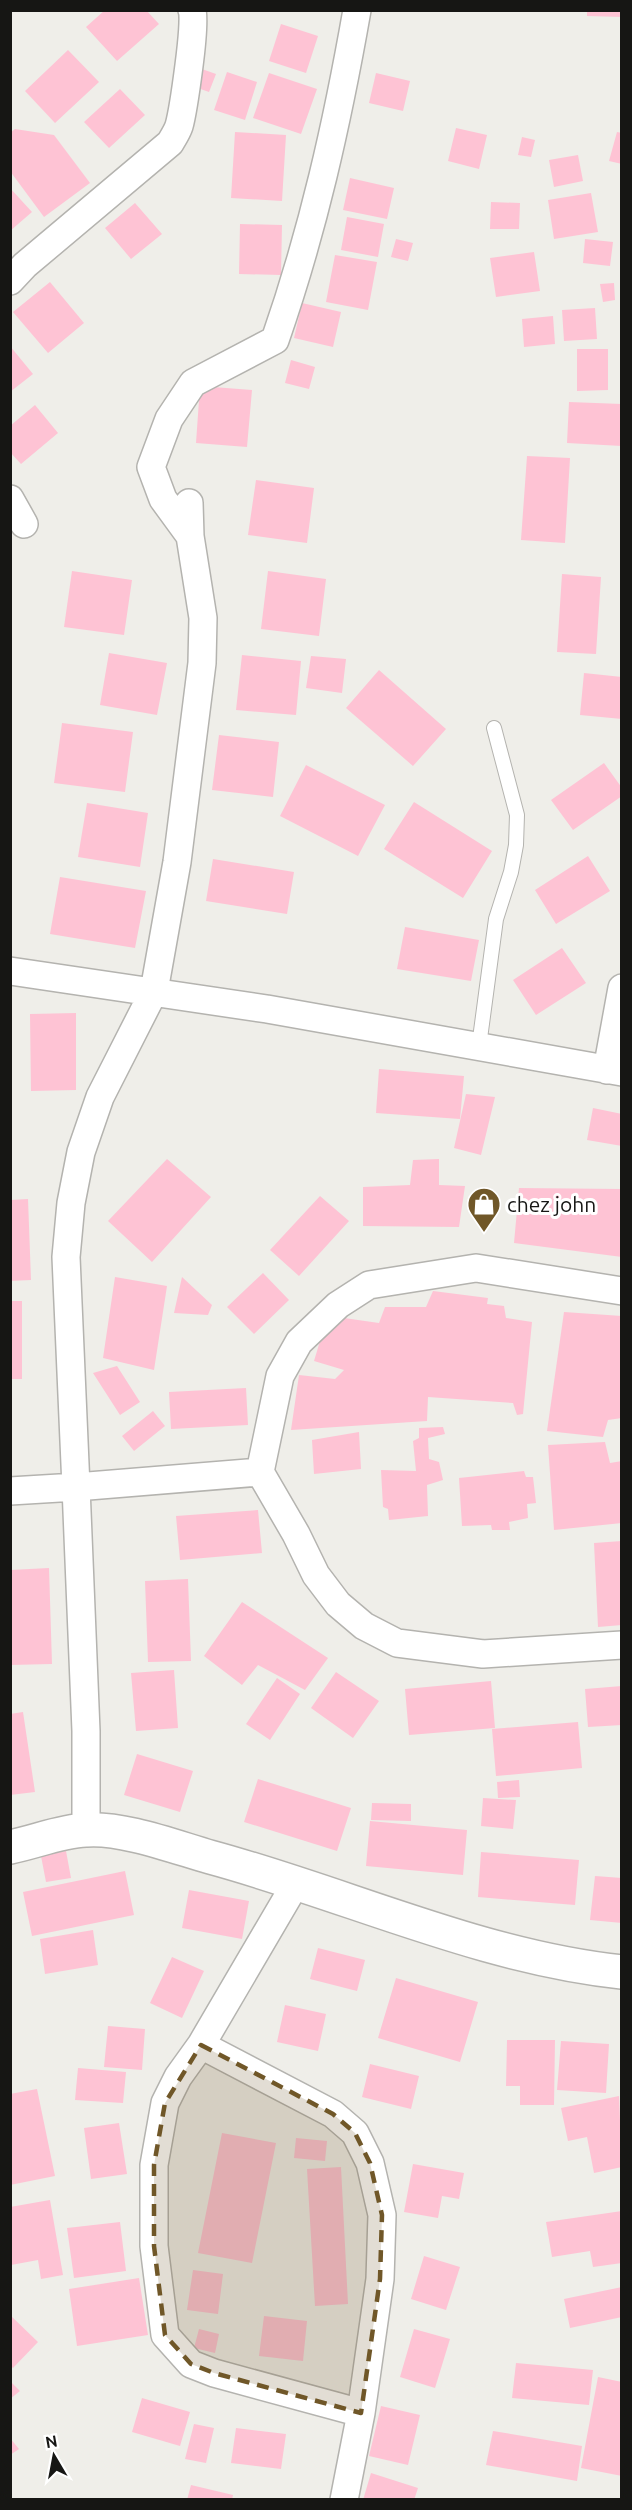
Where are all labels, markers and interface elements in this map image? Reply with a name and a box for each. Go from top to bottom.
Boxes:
shop icon: chez john [466,1186,502,1233]
place label: chez john [507,1192,596,1216]
north arrow [24,2426,84,2486]
text: N [44,2431,59,2451]

